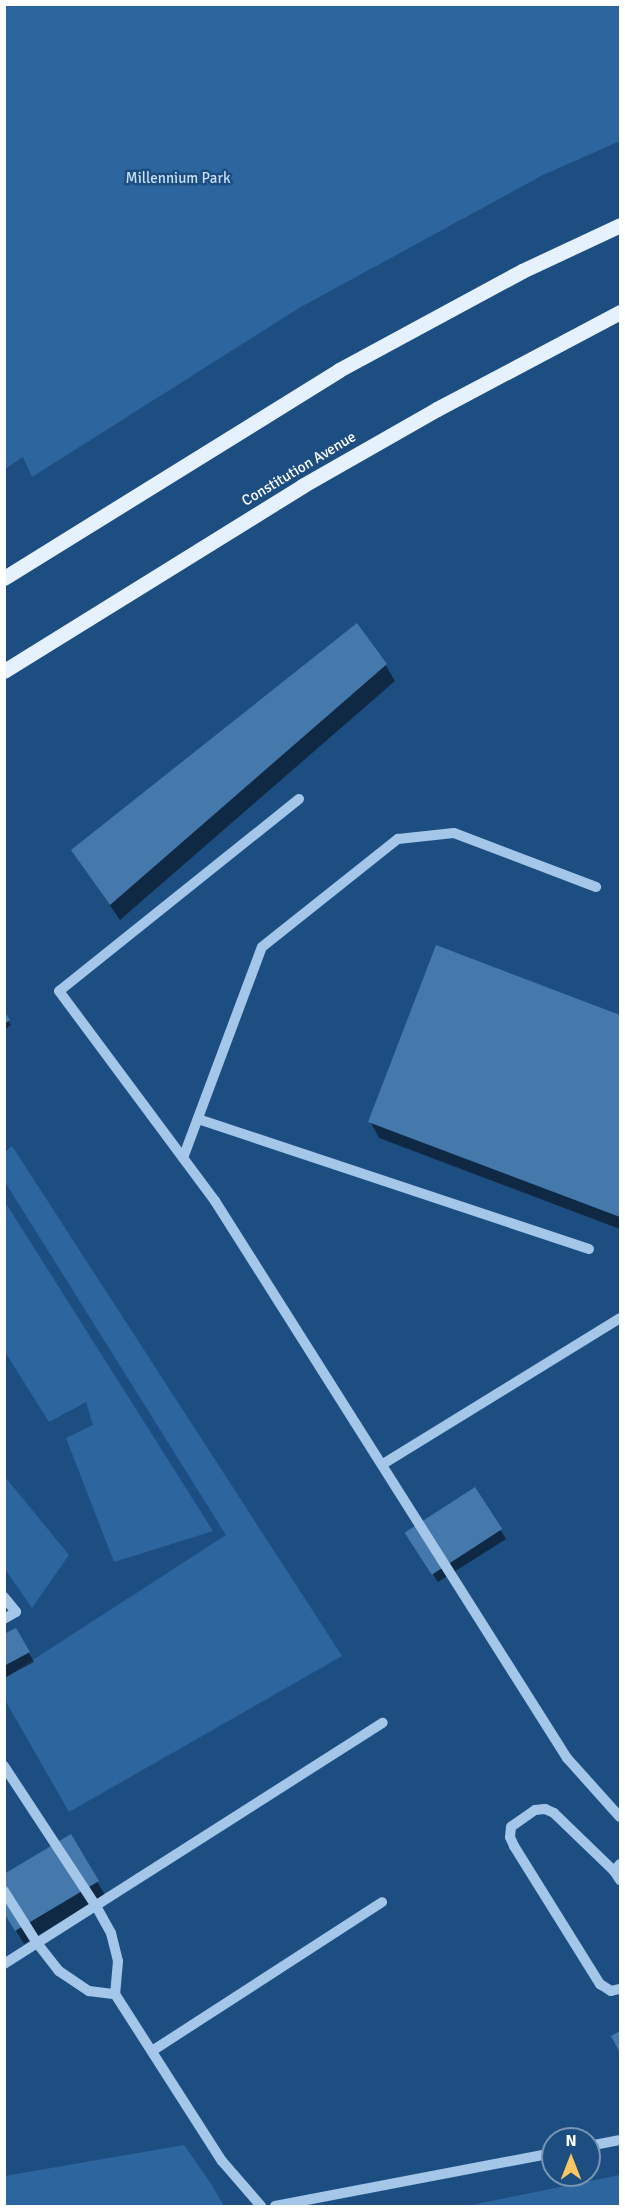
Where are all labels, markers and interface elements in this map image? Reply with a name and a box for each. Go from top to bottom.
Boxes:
park label: Millennium Park [126,170,230,188]
street label: Constitution Avenue [239,428,359,510]
north arrow [541,2127,601,2187]
text: N [565,2131,577,2151]

